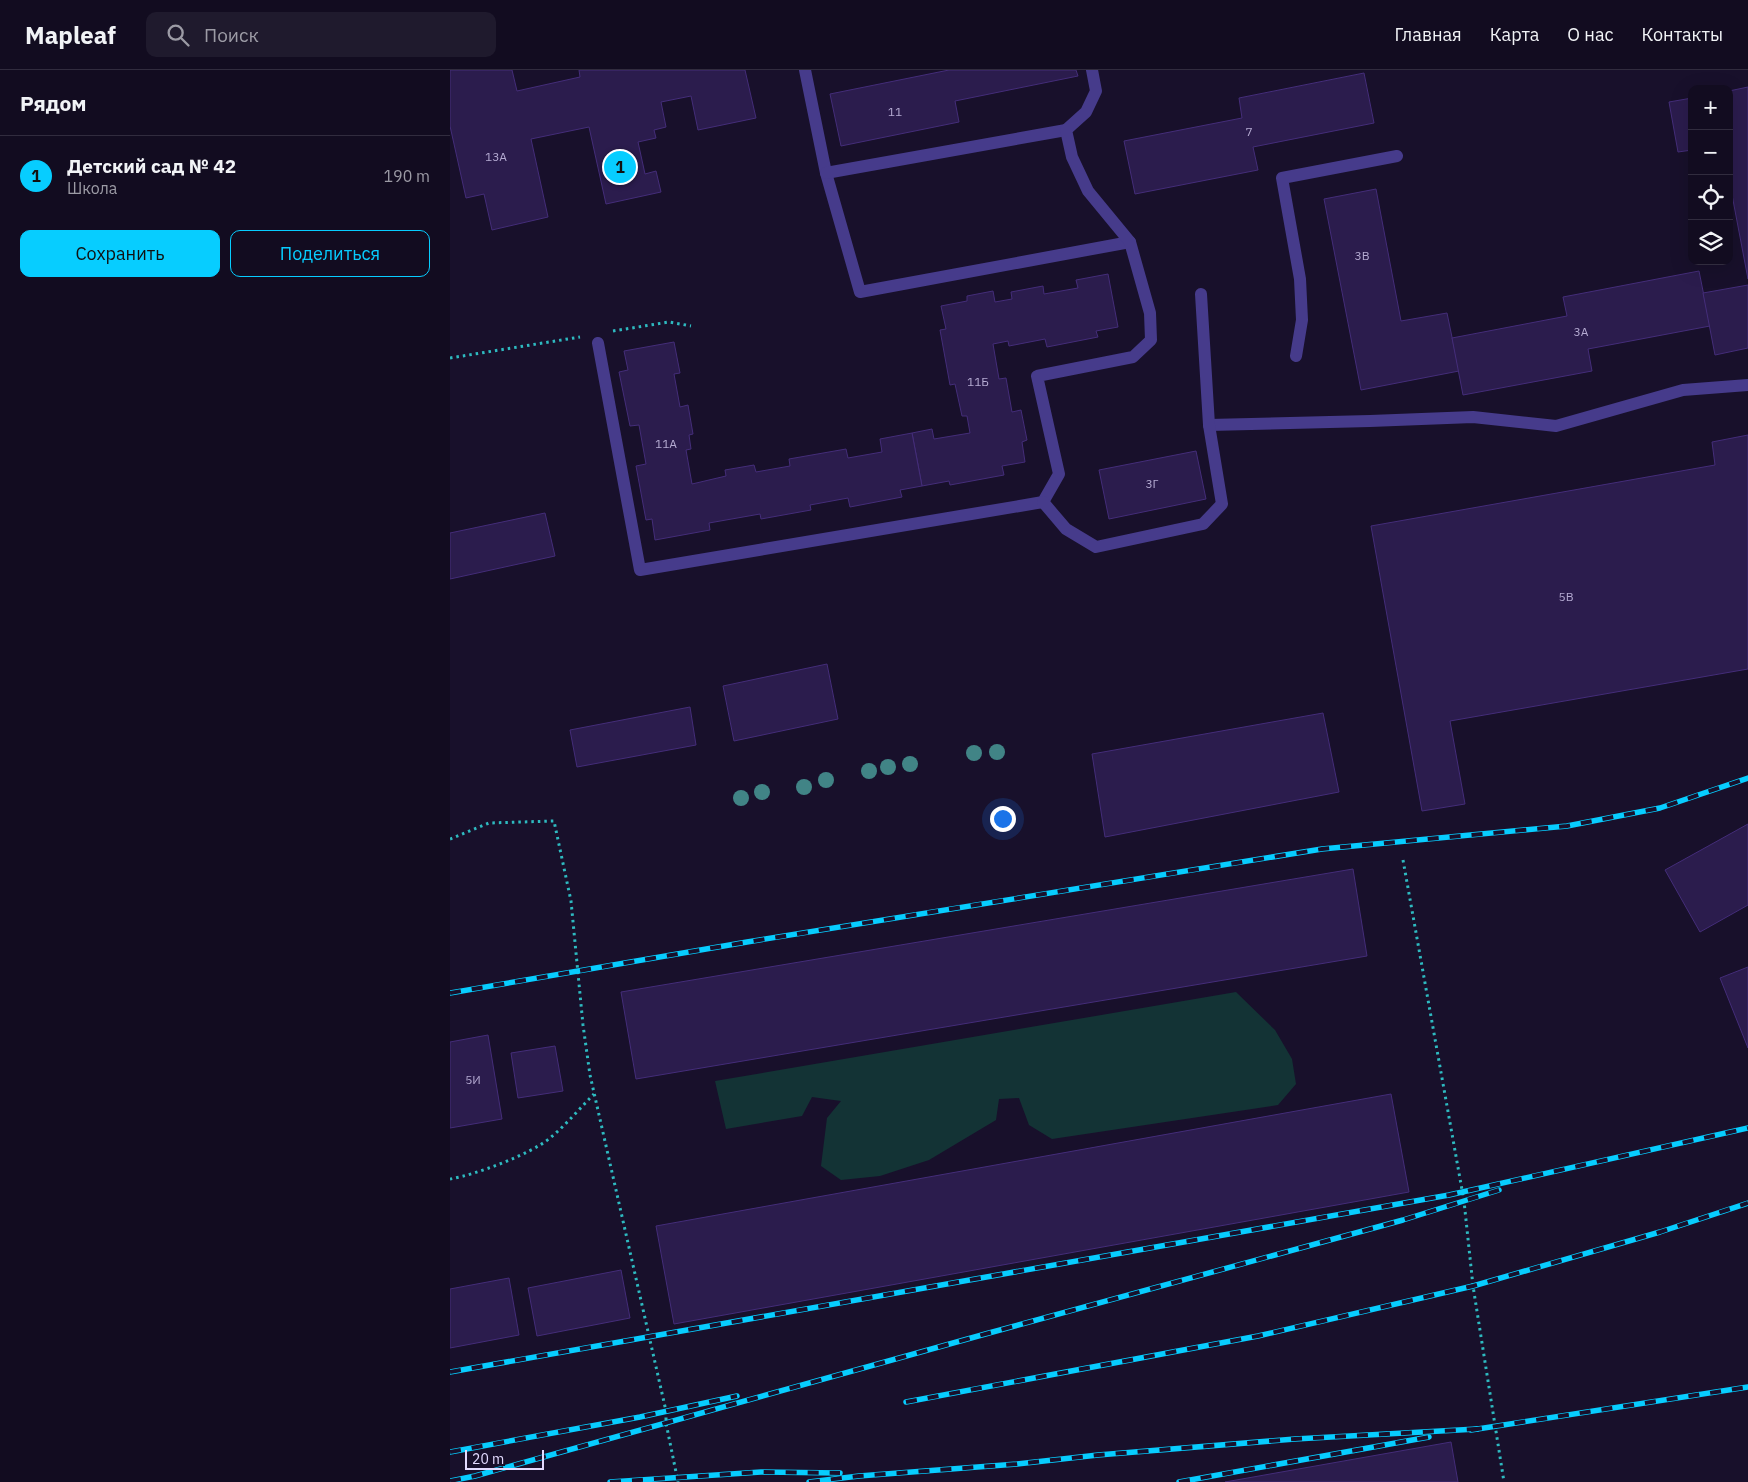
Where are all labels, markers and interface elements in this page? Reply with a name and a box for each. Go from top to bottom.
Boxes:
search box [146,12,496,57]
text: Mapleaf [25,19,116,51]
icon: search [164,21,192,49]
text: Поиск [204,23,259,47]
text: Главная [1394,23,1462,46]
text: Карта [1490,23,1539,46]
text: О нас [1567,23,1614,46]
text: Контакты [1642,23,1723,46]
map controls [1688,85,1733,265]
button: + [1688,85,1733,130]
text: Рядом [20,89,87,117]
house number: 11 [888,104,902,119]
house number: 7 [1245,124,1253,139]
button: − [1688,130,1733,175]
pin: 1 [604,148,636,186]
house number: 13А [485,149,507,164]
text: Детский сад № 42 [67,154,236,178]
text: 1 [31,166,41,186]
text: 190 m [383,166,430,186]
button: locate [1688,175,1733,220]
text: Школа [67,178,117,198]
button: layers [1688,220,1733,265]
button: Сохранить [20,230,220,277]
button: Поделиться [230,230,430,277]
house number: 3В [1354,248,1370,263]
house number: 3А [1574,324,1589,339]
house number: 11Б [967,374,989,389]
house number: 11А [655,436,677,451]
house number: 3Г [1145,476,1159,491]
house number: 5В [1558,589,1574,604]
your location [990,806,1016,832]
house number: 5И [465,1072,481,1087]
scale bar [465,1447,544,1470]
text: 20 m [472,1450,504,1468]

